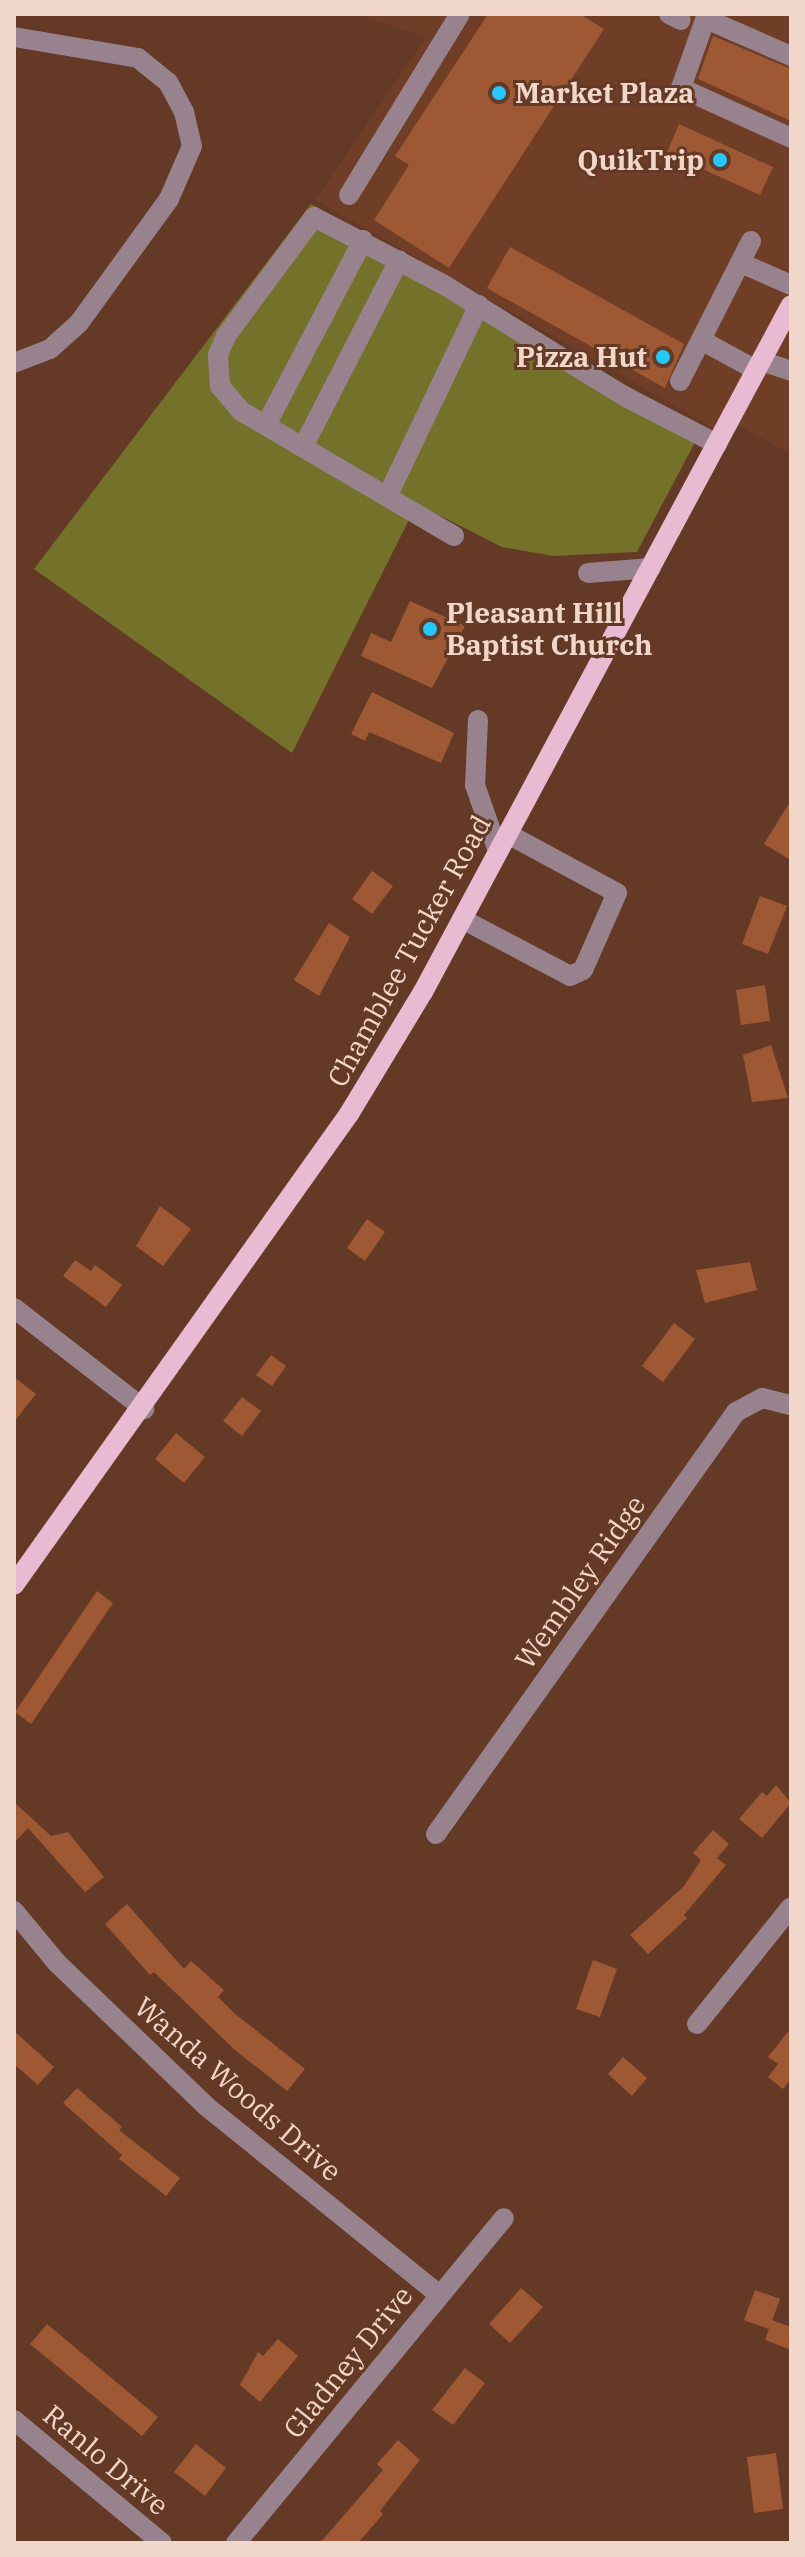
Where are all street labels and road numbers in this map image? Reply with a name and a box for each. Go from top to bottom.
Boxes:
street label: Chamblee Tucker Road [320,809,498,1093]
street label: Wembley Ridge [508,1489,652,1675]
street label: Wanda Woods Drive [128,1990,348,2188]
street label: Gladney Drive [276,2279,420,2445]
street label: Ranlo Drive [36,2398,176,2522]

